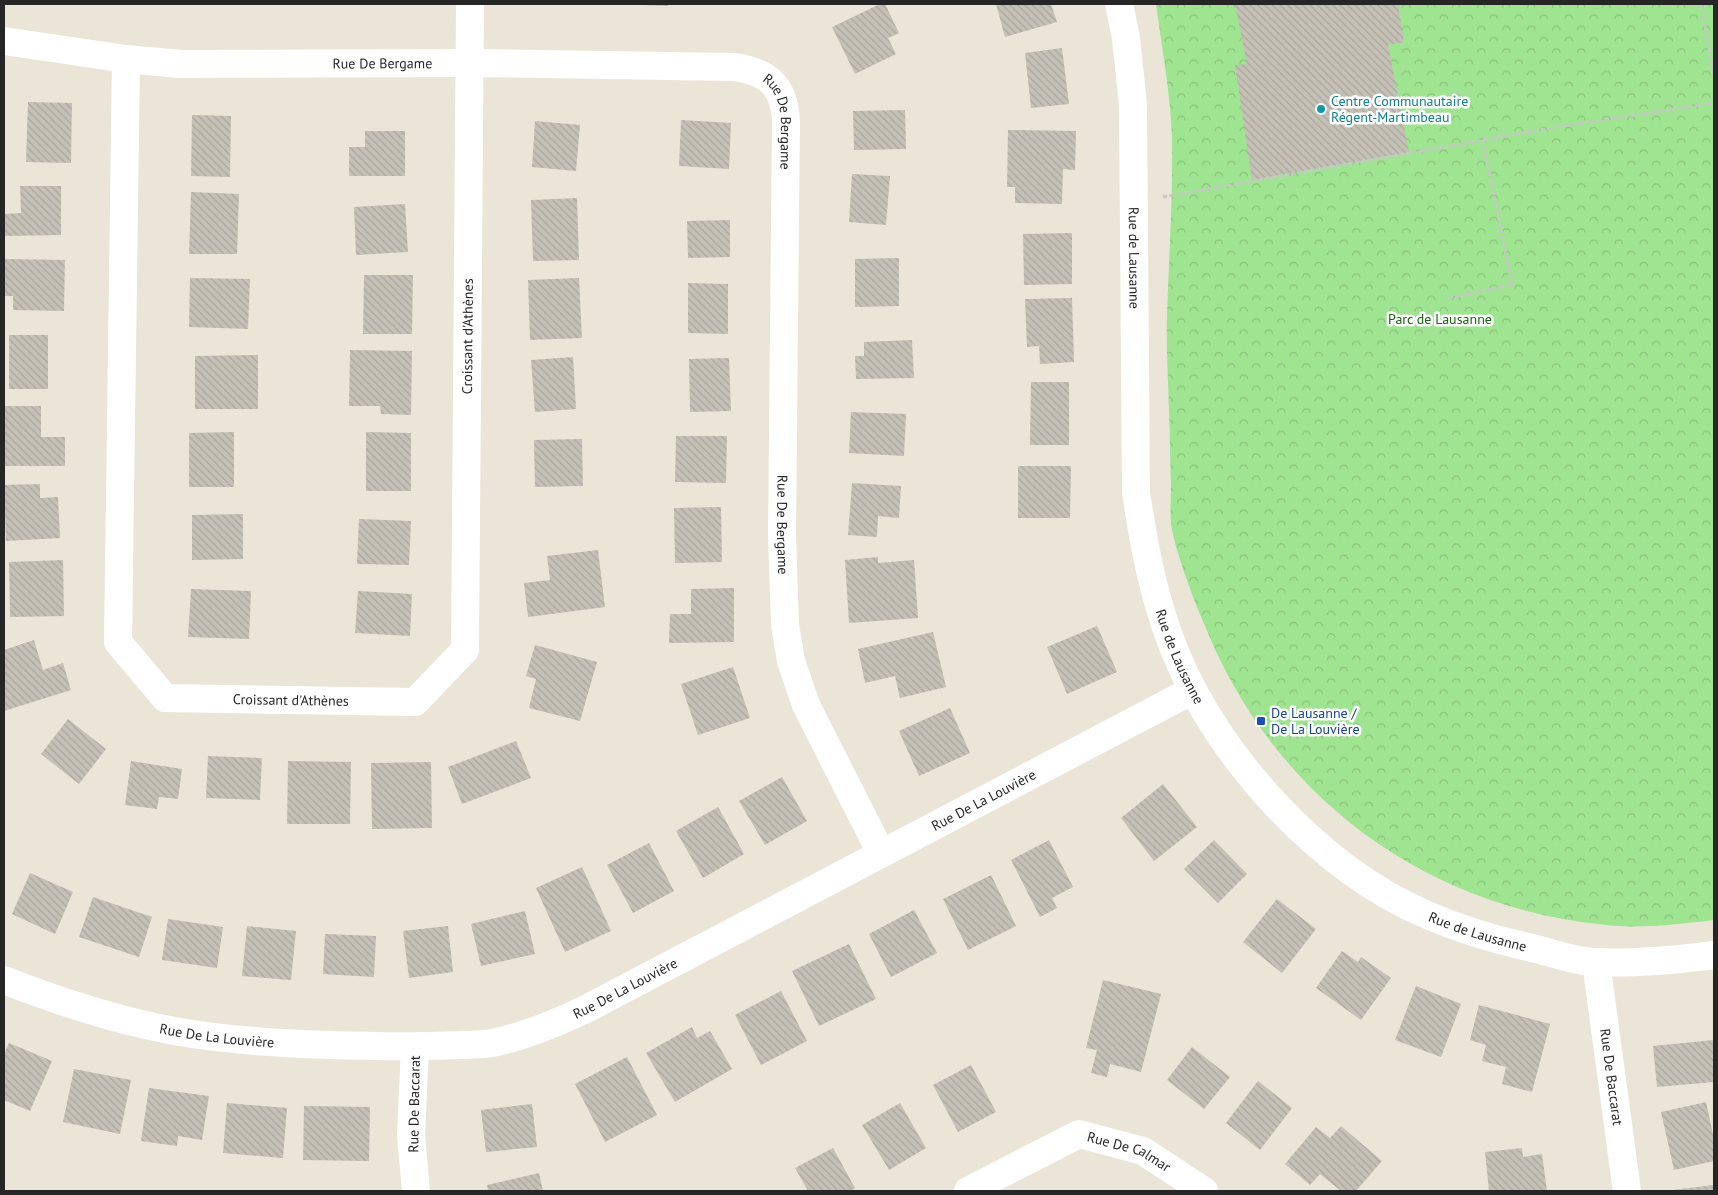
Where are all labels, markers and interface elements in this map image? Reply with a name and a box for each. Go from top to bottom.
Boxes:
street label: Rue De Bergame [333,54,432,72]
street label: Rue De Bergame [759,70,795,170]
place label: Centre Communautaire Régent-Martimbeau [1331,92,1468,126]
marker: Centre Communautaire Régent-Martimbeau [1315,103,1327,115]
street label: Rue de Lausanne [1125,207,1144,309]
street label: Croissant d'Athènes [458,278,477,394]
park label: Parc de Lausanne [1388,310,1492,328]
street label: Rue De Bergame [773,475,792,575]
street label: Rue de Lausanne [1152,607,1208,707]
street label: Croissant d'Athènes [233,690,349,710]
place label: De Lausanne / De La Louvière [1271,704,1360,738]
marker: De Lausanne / De La Louvière [1255,715,1267,727]
street label: Rue De La Louvière [928,765,1039,835]
street label: Rue de Lausanne [1426,908,1528,956]
street label: Rue De La Louvière [570,954,680,1023]
street label: Rue De La Louvière [158,1019,275,1051]
street label: Rue De Baccarat [1596,1027,1627,1127]
street label: Rue De Baccarat [404,1055,424,1153]
street label: Rue De Calmar [1085,1128,1174,1176]

